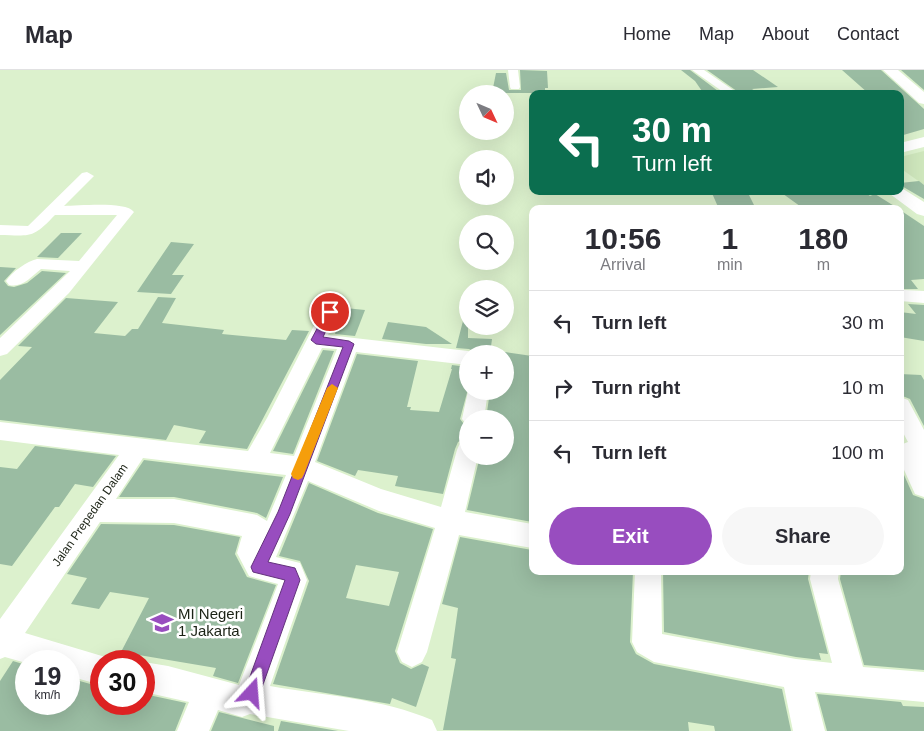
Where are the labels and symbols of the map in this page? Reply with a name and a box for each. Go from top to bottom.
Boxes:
north arrow [459,85,514,140]
pin [309,291,351,333]
street label: Jalan Prepedan Dalam [49,461,131,569]
place label: MI Negeri 1 Jakarta [178,605,243,639]
school or university icon: MI Negeri 1 Jakarta [149,610,175,636]
speed limit sign: 30 [90,650,155,715]
position arrow [225,666,277,718]

